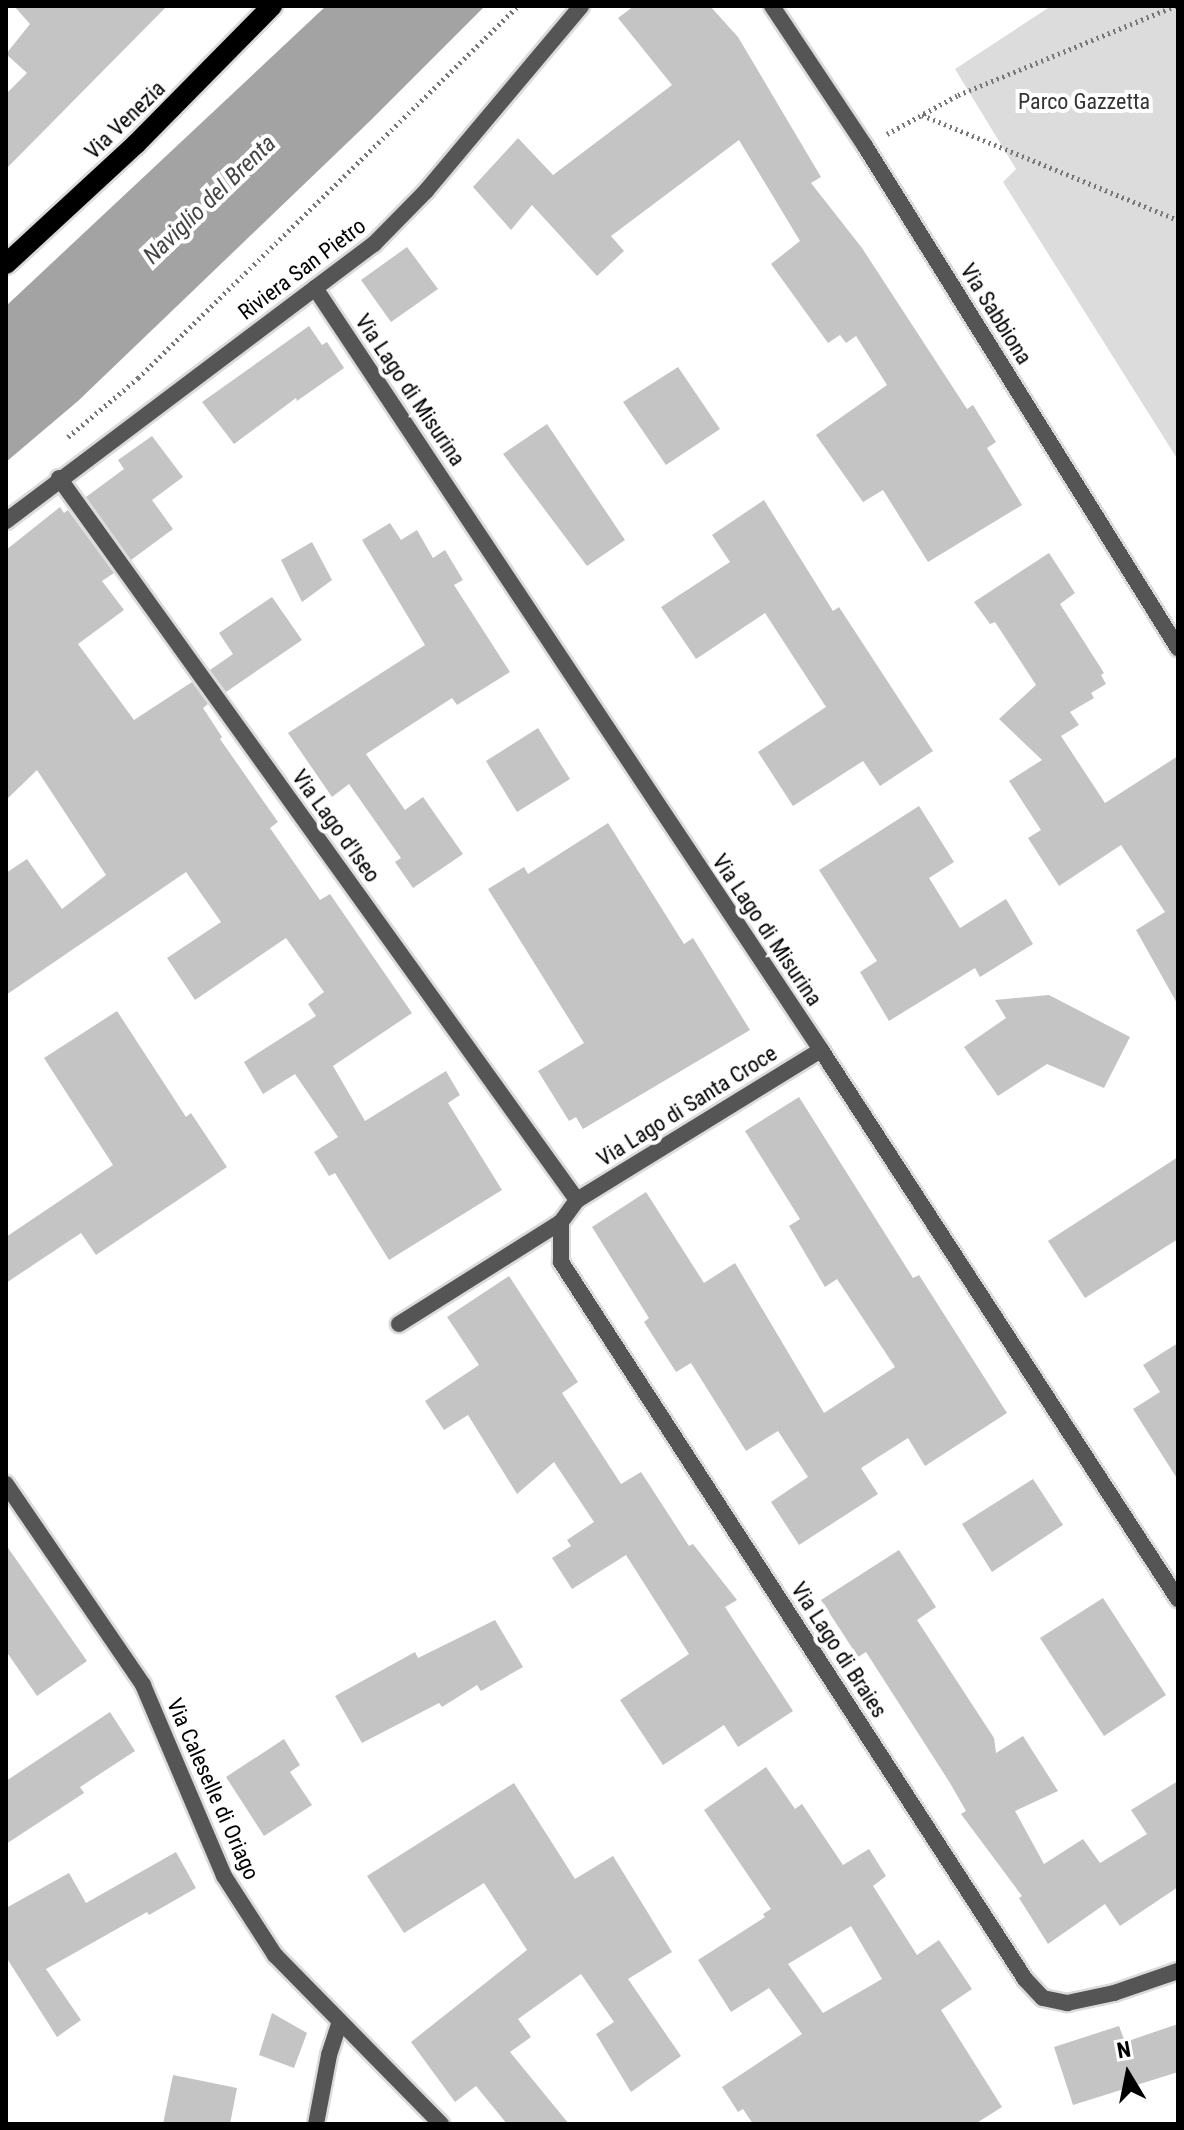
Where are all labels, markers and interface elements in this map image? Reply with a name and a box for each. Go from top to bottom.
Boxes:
street label: Via Venezia [79,75,171,165]
park label: Parco Gazzetta [1018,89,1150,115]
water label: Naviglio del Brenta [138,130,282,270]
street label: Riviera San Pietro [233,213,371,325]
street label: Via Sabbiona [955,259,1037,369]
street label: Via Lago di Misurina [350,309,470,471]
street label: Via Lago d'Iseo [286,765,386,887]
street label: Via Lago di Misurina [707,849,827,1011]
street label: Via Lago di Santa Croce [592,1040,782,1172]
street label: Via Lago di Braies [785,1577,893,1723]
street label: Via Caleselle di Oriago [161,1694,265,1884]
north arrow [1088,2034,1168,2114]
text: N [1115,2036,1133,2063]

